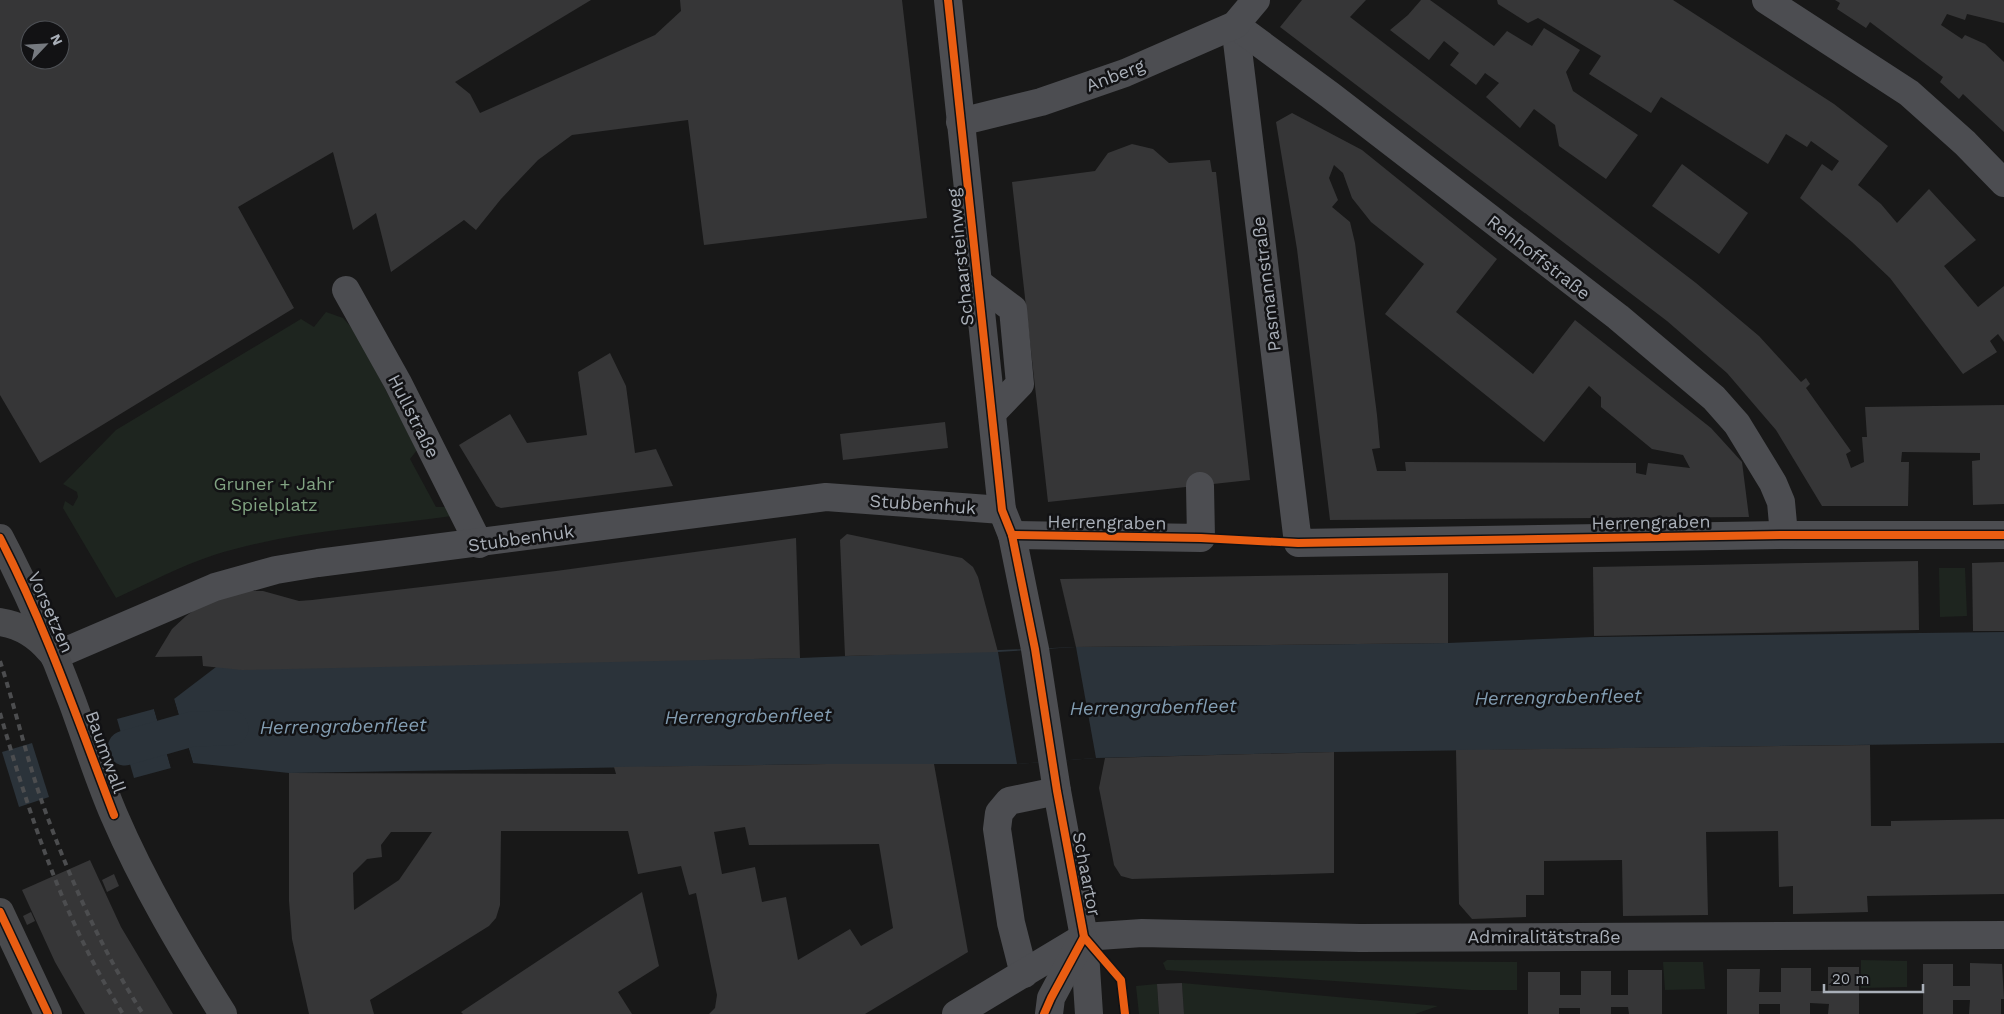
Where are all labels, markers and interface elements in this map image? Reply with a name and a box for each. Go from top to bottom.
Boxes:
north arrow [20,20,70,70]
text: N [47,31,66,48]
street label: Anberg [1083,54,1148,96]
street label: Schaarsteinweg [942,187,978,327]
street label: Rehhoffstraße [1483,210,1595,304]
street label: Pasmannstraße [1247,215,1285,353]
street label: Hullstraße [384,371,444,461]
park label: Gruner + Jahr Spielplatz [213,473,335,515]
street label: Stubbenhuk [869,490,977,518]
street label: Herrengraben [1047,510,1167,534]
street label: Herrengraben [1591,510,1711,534]
street label: Stubbenhuk [467,520,575,556]
street label: Vorsetzen [24,568,78,656]
water label: Herrengrabenfleet [1474,684,1642,710]
water label: Herrengrabenfleet [1069,694,1237,720]
water label: Herrengrabenfleet [664,703,832,729]
street label: Baumwall [81,708,131,797]
water label: Herrengrabenfleet [259,713,427,739]
street label: Schaartor [1069,830,1105,918]
street label: Admiralitätstraße [1467,926,1621,947]
scale bar [1824,962,1923,994]
text: 20 m [1832,970,1870,988]

